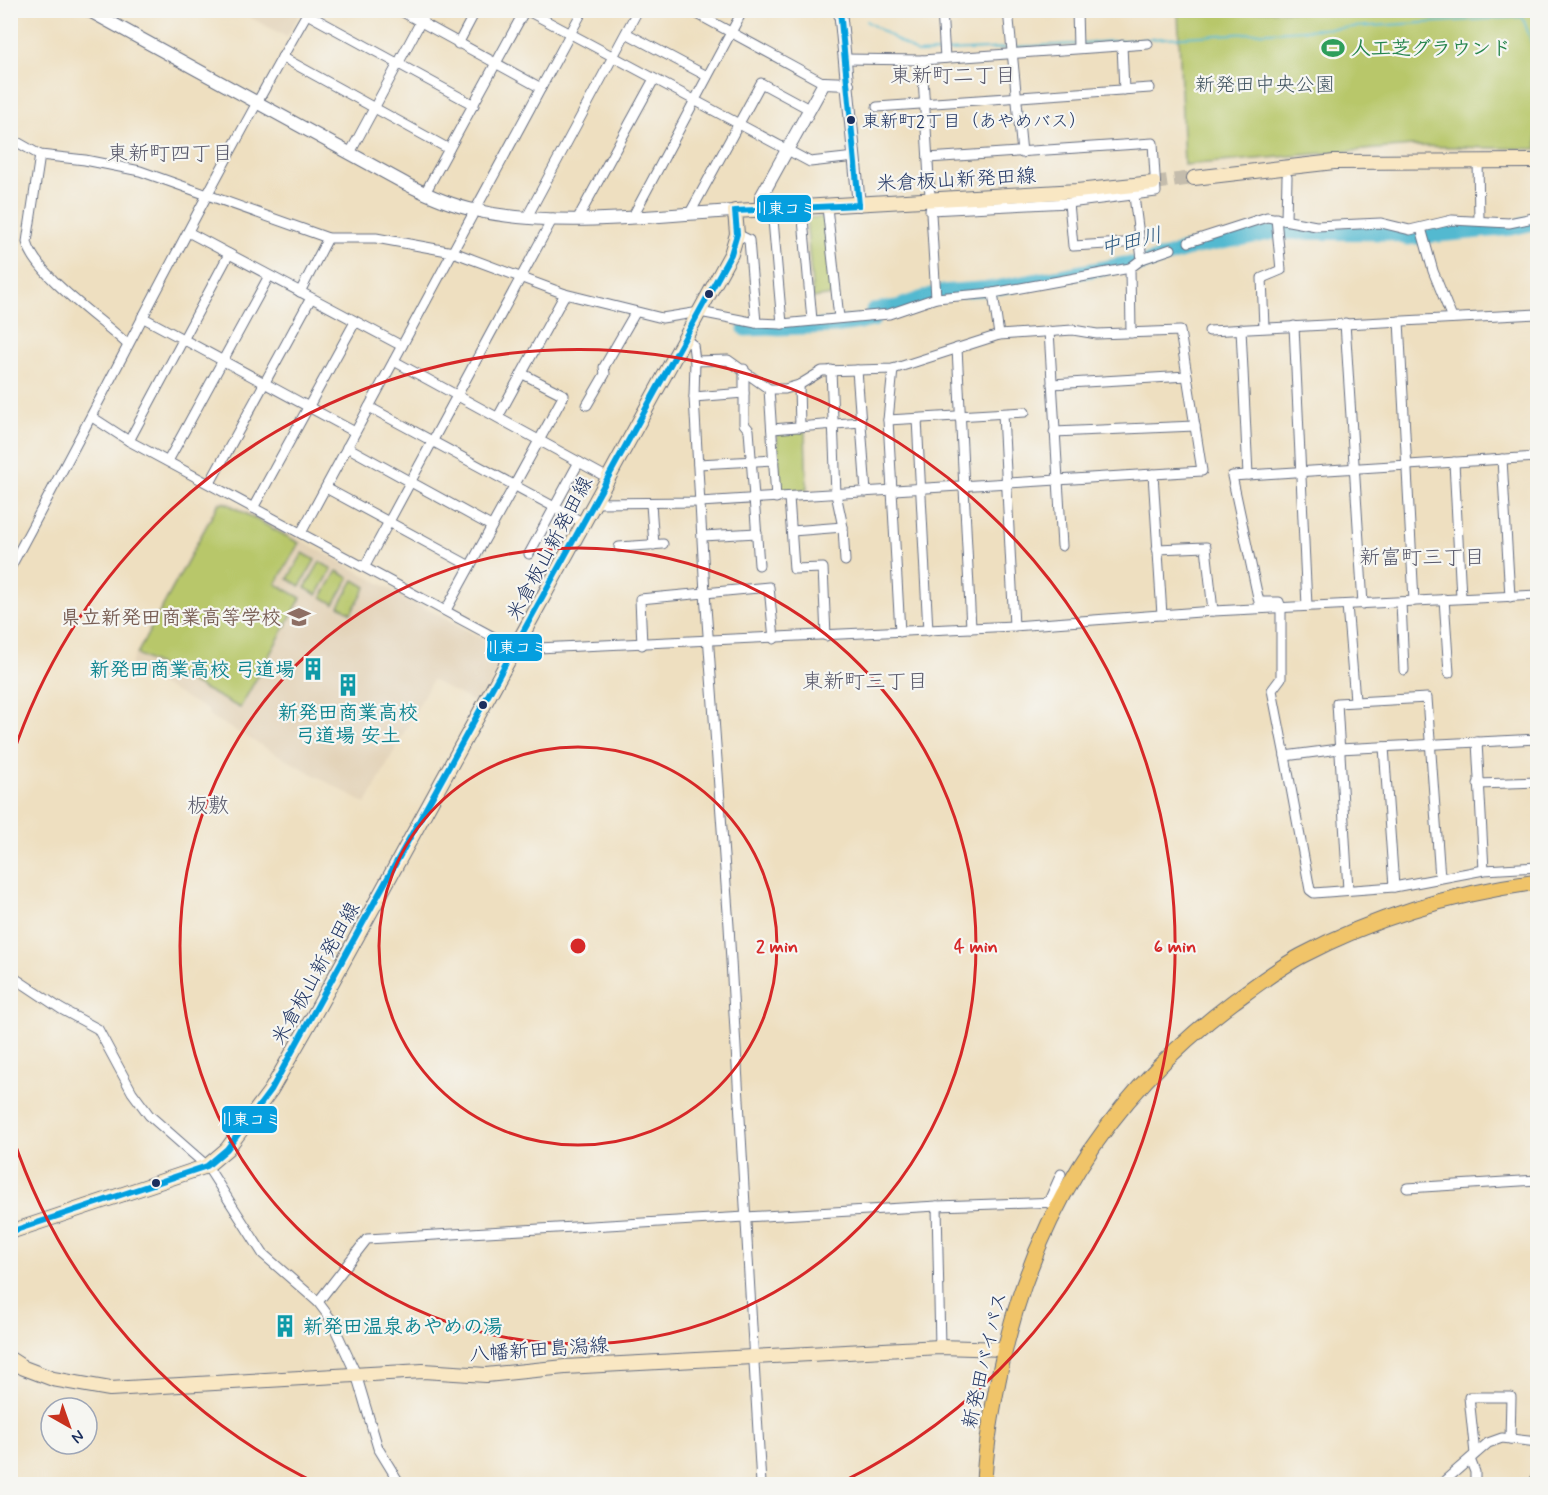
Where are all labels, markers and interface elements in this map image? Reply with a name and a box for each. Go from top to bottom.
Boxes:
sports icon: 人工芝グラウンド [1320,35,1346,61]
place label: 人工芝グラウンド [1351,36,1511,63]
district label: 東新町二丁目 [890,62,1016,90]
park label: 新発田中央公園 [1195,72,1335,99]
place label: 東新町2丁目（あやめバス） [862,110,1087,134]
marker: 東新町2丁目（あやめバス） [845,114,857,126]
district label: 東新町四丁目 [107,140,233,168]
street label: 米倉板山新発田線 [875,163,1037,198]
line badge: 川東コミ [756,194,812,223]
text: 川東コミ [752,199,816,220]
water label: 中田川 [1097,221,1165,263]
unlabelled marker [703,288,715,300]
street label: 米倉板山新発田線 [501,472,600,626]
district label: 新富町三丁目 [1359,544,1485,572]
school or university icon: 県立新発田商業高等学校 [286,604,312,630]
place label: 県立新発田商業高等学校 [61,605,281,632]
line badge: 川東コミ [486,633,543,662]
text: 川東コミ [483,638,547,659]
building icon: 新発田商業高校 弓道場 [300,656,326,682]
place label: 新発田商業高校 弓道場 [90,657,295,684]
district label: 東新町三丁目 [802,668,928,696]
building icon: 新発田商業高校 弓道場 安土 [335,672,361,698]
unlabelled marker [477,699,489,711]
place label: 新発田商業高校 弓道場 安土 [278,700,418,750]
district label: 板敷 [187,792,229,820]
street label: 米倉板山新発田線 [266,897,367,1050]
text: 2 min [756,935,798,959]
text: 4 min [954,935,998,959]
text: 6 min [1154,935,1196,959]
centre of rings [568,936,588,956]
line badge: 川東コミ [221,1105,278,1134]
text: 川東コミ [217,1110,281,1131]
unlabelled marker [150,1177,162,1189]
street label: 新発田バイパス [957,1289,1014,1431]
building icon: 新発田温泉あやめの湯 [272,1313,298,1339]
place label: 新発田温泉あやめの湯 [303,1314,503,1341]
street label: 八幡新田島潟線 [468,1332,610,1369]
north arrow [39,1396,99,1456]
text: N [67,1425,89,1448]

